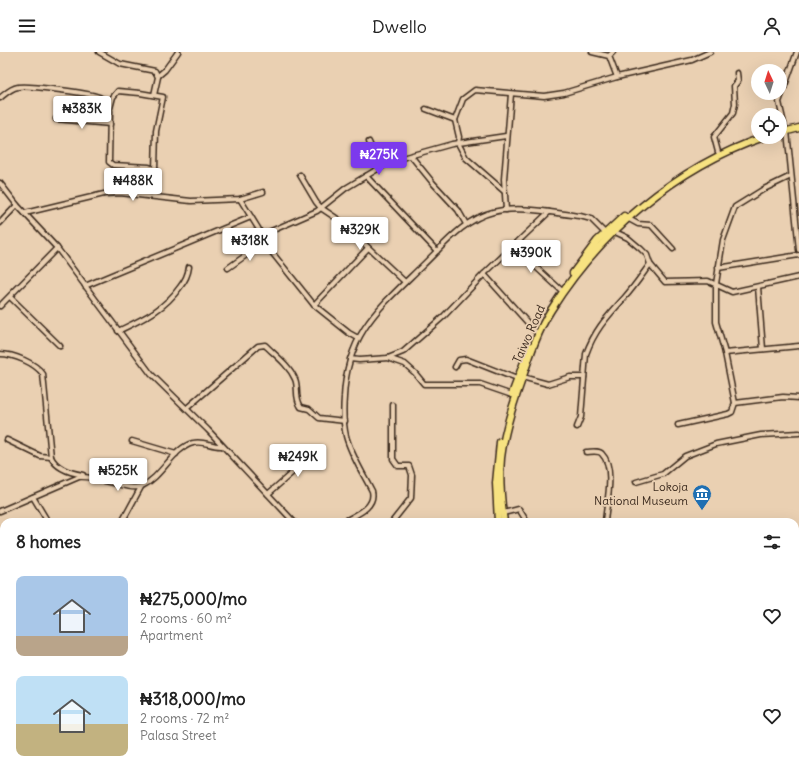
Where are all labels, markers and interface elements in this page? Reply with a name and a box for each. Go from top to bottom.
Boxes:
icon: menu [16,15,38,37]
text: Dwello [372,15,427,38]
icon: person [761,15,783,37]
north arrow [751,64,787,100]
map controls [751,64,787,144]
pin: ₦383K [54,96,110,130]
text: ₦383K [62,100,102,117]
button: locate [751,108,787,144]
pin: ₦275K [351,142,407,176]
text: ₦275K [360,146,398,163]
pin: ₦488K [105,168,161,202]
text: ₦488K [113,172,153,189]
pin: ₦329K [332,217,388,251]
text: ₦329K [340,221,380,238]
pin: ₦318K [222,228,278,262]
text: ₦318K [231,232,269,249]
pin: ₦390K [503,240,559,274]
text: ₦390K [511,244,551,261]
street label: Taiwo Road [509,302,548,365]
pin: ₦249K [270,444,326,478]
text: ₦249K [278,448,318,465]
pin: ₦525K [90,458,146,492]
text: ₦525K [98,462,138,479]
place label: Lokoja National Museum [594,479,688,508]
museum icon: Lokoja National Museum [691,483,713,511]
text: 8 homes [16,531,81,553]
icon: filters [761,531,783,553]
text: ₦275,000/mo [140,588,247,610]
icon: home [48,592,96,640]
icon: heart [761,605,783,627]
text: 2 rooms · 60 m² [140,610,232,627]
text: Apartment [140,627,203,644]
text: ₦318,000/mo [140,688,246,710]
icon: home [48,692,96,740]
icon: heart [761,705,783,727]
text: 2 rooms · 72 m² [140,710,229,727]
text: Palasa Street [140,727,216,744]

